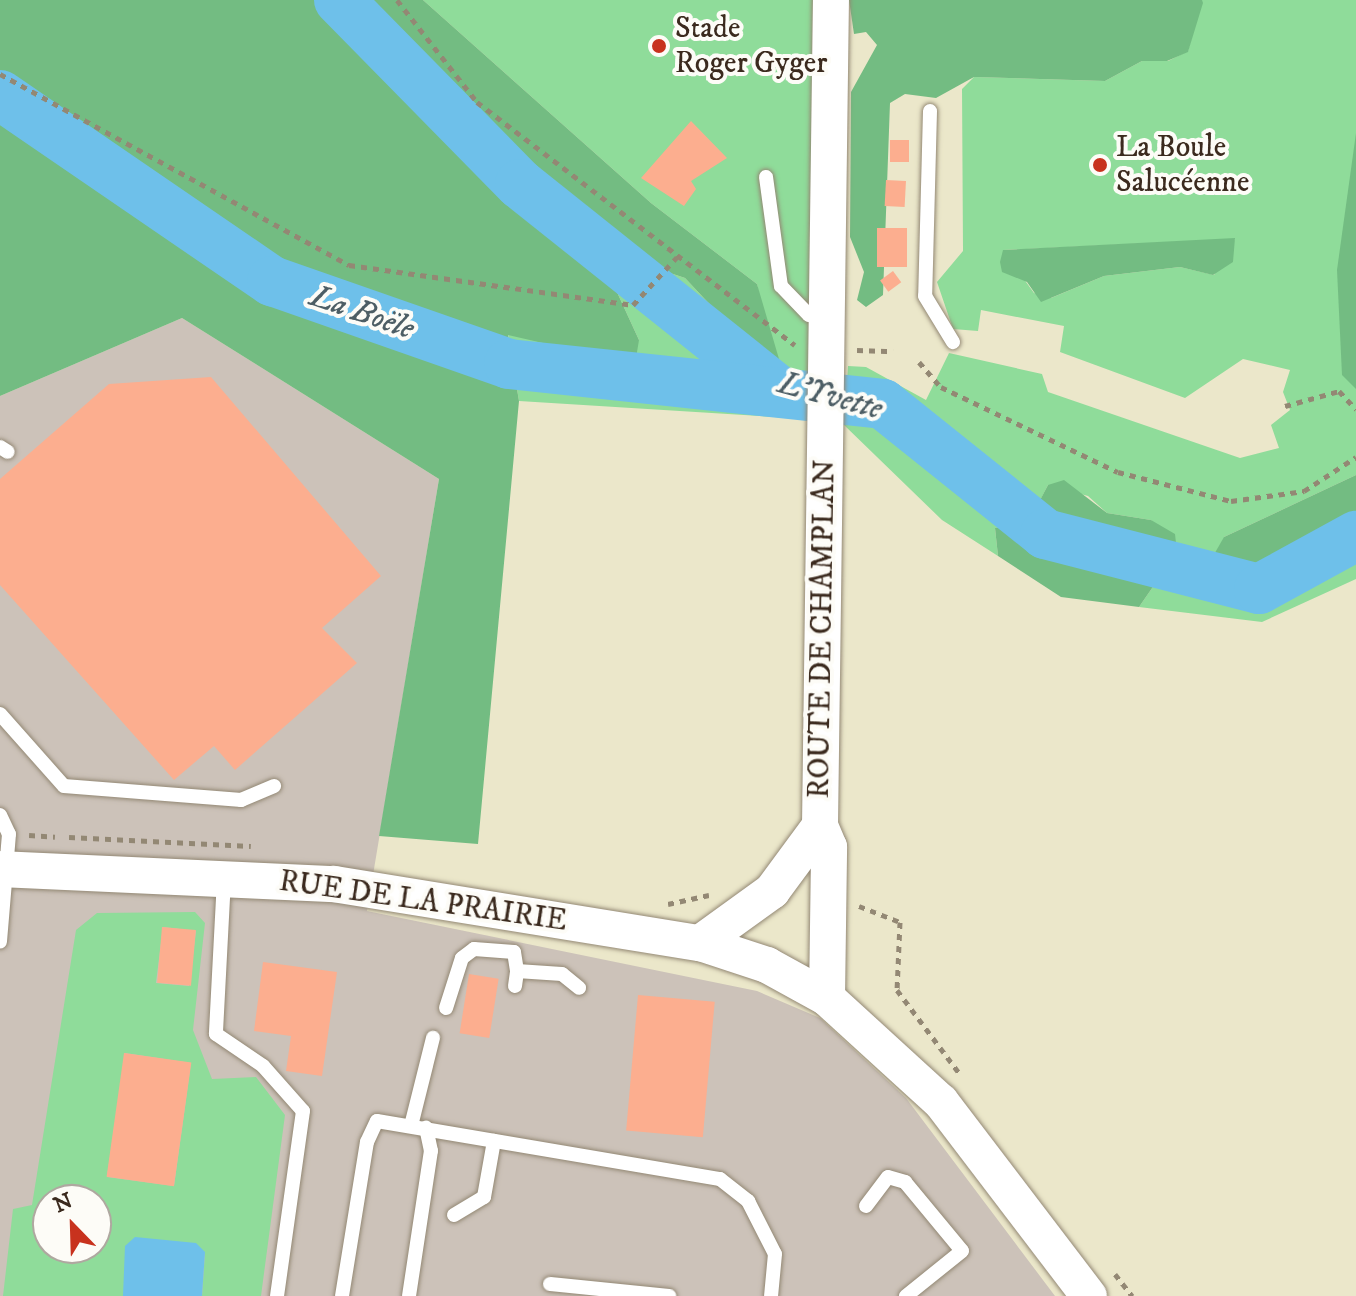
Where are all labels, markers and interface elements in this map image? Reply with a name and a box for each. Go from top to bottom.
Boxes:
place label: Stade Roger Gyger [675,11,827,82]
marker: Stade Roger Gyger [650,37,668,55]
place label: La Boule Salucéenne [1116,130,1249,200]
marker: La Boule Salucéenne [1091,156,1109,174]
water label: La Boële [305,277,419,349]
water label: L'Yvette [774,365,886,429]
street label: ROUTE DE CHAMPLAN [802,459,844,799]
street label: RUE DE LA PRAIRIE [277,864,569,940]
north arrow [32,1184,112,1264]
text: N [50,1187,77,1219]

